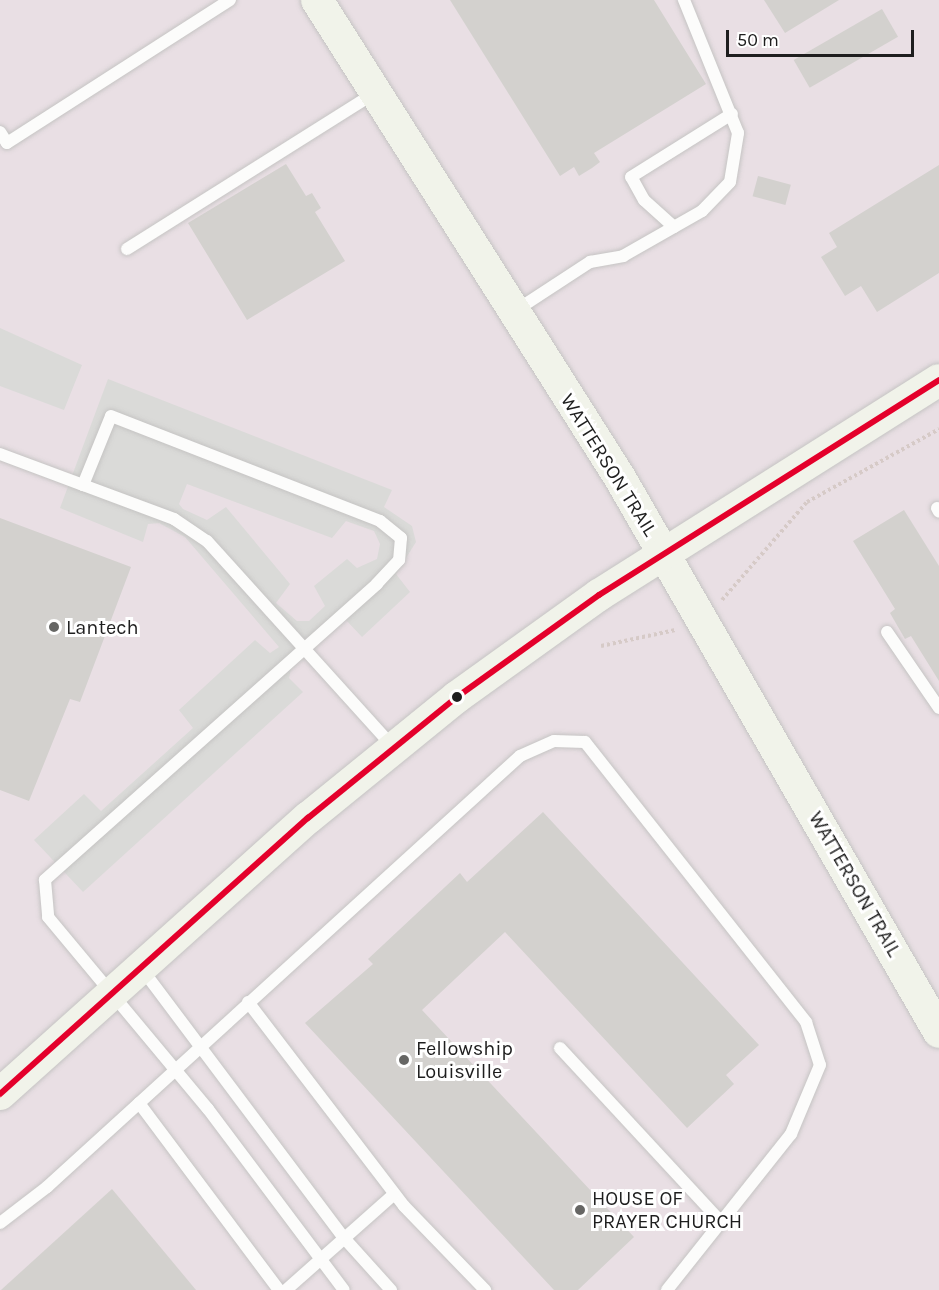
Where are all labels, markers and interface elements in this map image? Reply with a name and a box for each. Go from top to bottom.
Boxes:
scale bar [729,18,916,56]
text: 50 m [737,29,779,51]
street label: WATTERSON TRAIL [555,389,663,541]
place label: Lantech [66,615,139,639]
marker: Lantech [47,620,61,634]
unlabelled marker [451,691,463,703]
street label: WATTERSON TRAIL [804,807,906,961]
place label: Fellowship Louisville [416,1036,513,1083]
marker: Fellowship Louisville [397,1053,411,1067]
place label: HOUSE OF PRAYER CHURCH [592,1186,742,1233]
marker: HOUSE OF PRAYER CHURCH [573,1203,587,1217]

